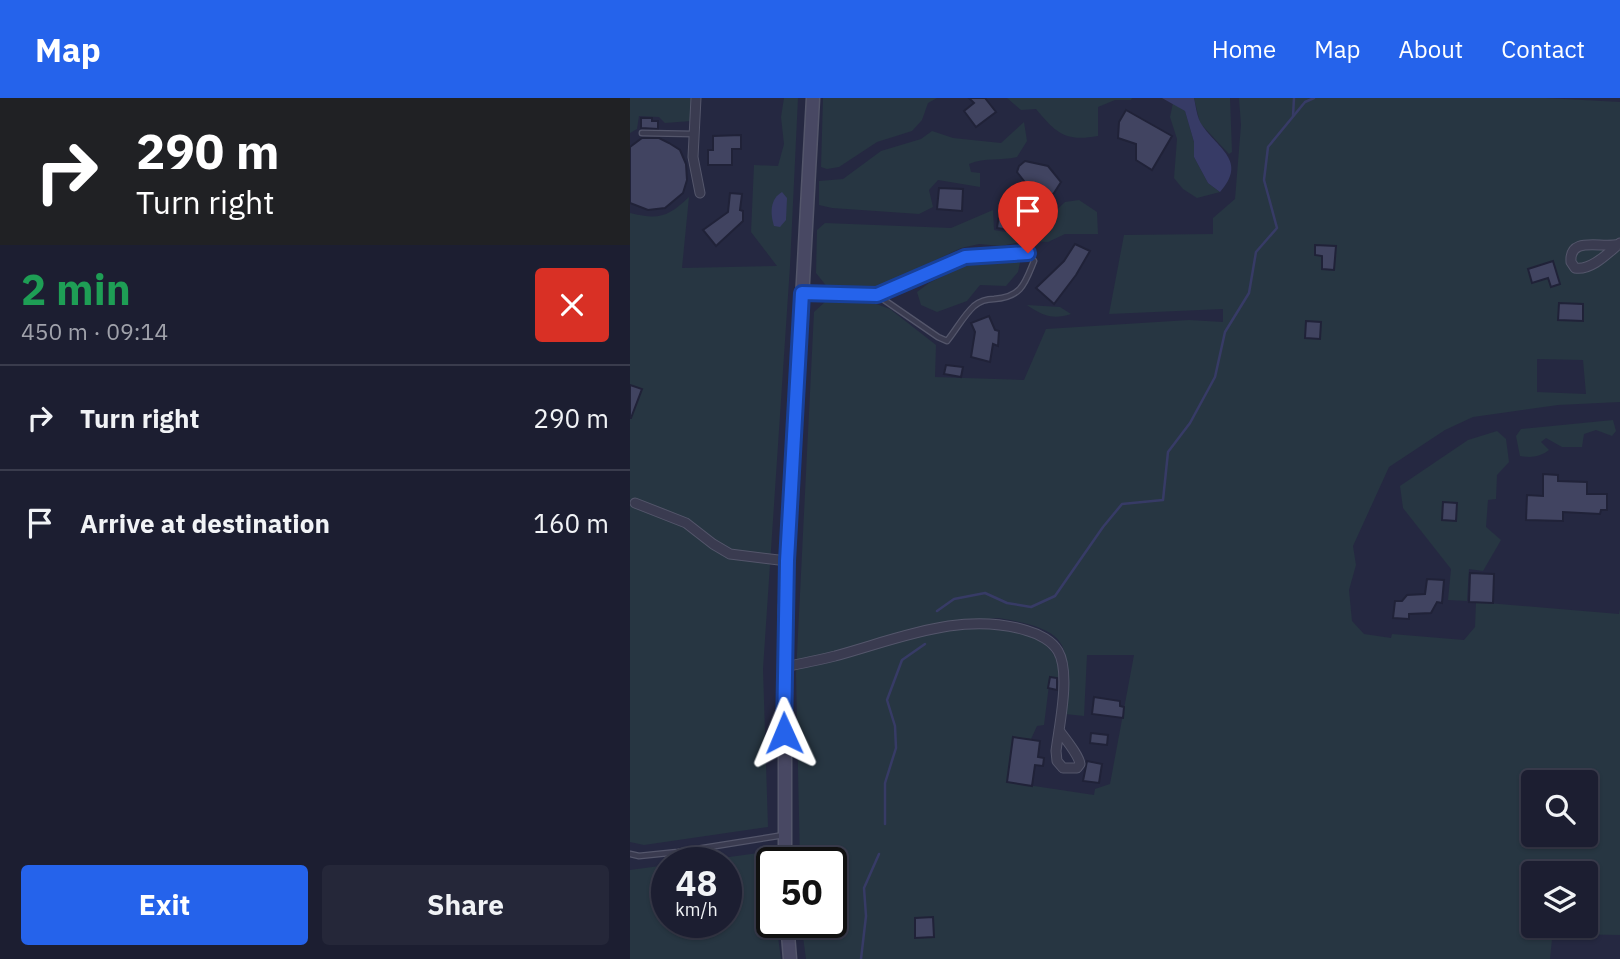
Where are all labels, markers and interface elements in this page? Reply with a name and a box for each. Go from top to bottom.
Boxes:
text: Map [35,28,101,71]
text: Home [1212,33,1276,65]
text: Map [1314,33,1360,65]
text: About [1398,33,1463,65]
text: Contact [1501,33,1585,65]
text: 290 m [136,119,280,182]
icon: right [21,126,112,217]
text: Turn right [136,181,274,223]
pin [998,181,1058,253]
icon: arrive [1009,192,1047,230]
text: 2 min [21,262,131,317]
button: close [535,268,609,342]
text: 450 m · 09:14 [21,316,168,346]
icon: right [21,399,59,437]
text: Turn right [80,401,199,435]
text: 290 m [533,401,609,435]
icon: arrive [21,504,59,542]
text: Arrive at destination [80,506,330,540]
text: 160 m [533,506,609,540]
position arrow [747,696,821,770]
map controls [1521,770,1598,938]
button: search [1521,770,1598,847]
speed limit sign: 50 [756,847,847,938]
text: 48 [675,860,718,906]
button: layers [1521,861,1598,938]
button: Exit [21,865,308,945]
button: Share [322,865,609,945]
text: km/h [675,898,718,921]

